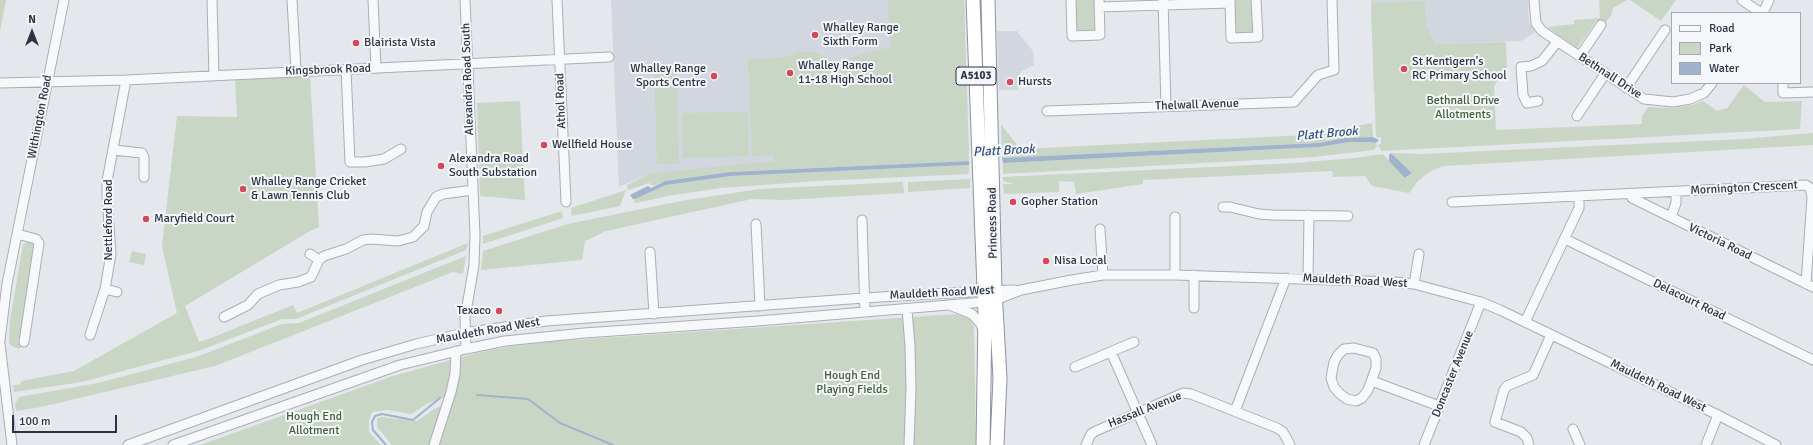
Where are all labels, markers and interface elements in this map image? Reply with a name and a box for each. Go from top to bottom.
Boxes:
north arrow [12,12,52,52]
legend [1671,12,1801,84]
text: N [28,13,36,26]
place label: Whalley Range Sixth Form [823,21,899,49]
text: Road [1709,21,1735,36]
street label: Alexandra Road South [459,22,477,136]
marker: Whalley Range Sixth Form [810,30,820,40]
place label: Blairista Vista [364,36,436,50]
marker: Blairista Vista [351,38,361,48]
text: Park [1709,41,1732,56]
street label: Bethnall Drive [1575,50,1645,102]
place label: St Kentigern's RC Primary School [1412,55,1507,83]
place label: Whalley Range 11-18 High School [798,59,892,87]
street label: Kingsbrook Road [285,61,371,79]
text: Water [1709,61,1739,76]
place label: Whalley Range Sports Centre [630,62,706,90]
marker: St Kentigern's RC Primary School [1399,64,1409,74]
road number: A5103 [956,67,996,85]
marker: Whalley Range 11-18 High School [785,68,795,78]
marker: Whalley Range Sports Centre [709,71,719,81]
street label: Athol Road [553,73,569,129]
street label: Withington Road [25,74,55,160]
place label: Hursts [1018,75,1052,89]
marker: Hursts [1005,77,1015,87]
park label: Bethnall Drive Allotments [1426,94,1500,122]
street label: Thelwall Avenue [1155,96,1239,114]
water label: Platt Brook [1295,124,1359,144]
place label: Wellfield House [552,138,632,152]
marker: Wellfield House [539,140,549,150]
water label: Platt Brook [973,142,1035,160]
place label: Alexandra Road South Substation [449,152,537,180]
marker: Alexandra Road South Substation [436,161,446,171]
place label: Whalley Range Cricket & Lawn Tennis Club [251,175,366,203]
street label: Mornington Crescent [1690,178,1798,198]
street label: Nettleford Road [102,179,116,261]
marker: Whalley Range Cricket & Lawn Tennis Club [238,184,248,194]
street label: Princess Road [985,187,1001,259]
place label: Gopher Station [1021,195,1098,209]
marker: Gopher Station [1008,197,1018,207]
place label: Maryfield Court [154,212,235,226]
marker: Maryfield Court [141,214,151,224]
street label: Victoria Road [1686,221,1754,263]
place label: Nisa Local [1054,254,1107,268]
marker: Nisa Local [1041,256,1051,266]
street label: Mauldeth Road West [1302,271,1408,291]
street label: Delacourt Road [1650,276,1728,324]
street label: Mauldeth Road West [889,283,995,303]
place label: Texaco [457,304,491,318]
marker: Texaco [494,306,504,316]
street label: Mauldeth Road West [435,315,541,347]
street label: Doncaster Avenue [1429,329,1477,419]
street label: Mauldeth Road West [1608,357,1708,415]
park label: Hough End Playing Fields [816,369,888,397]
street label: Hassall Avenue [1106,389,1184,431]
scale bar [14,407,119,433]
park label: Hough End Allotment [286,410,342,438]
text: 100 m [19,414,51,429]

